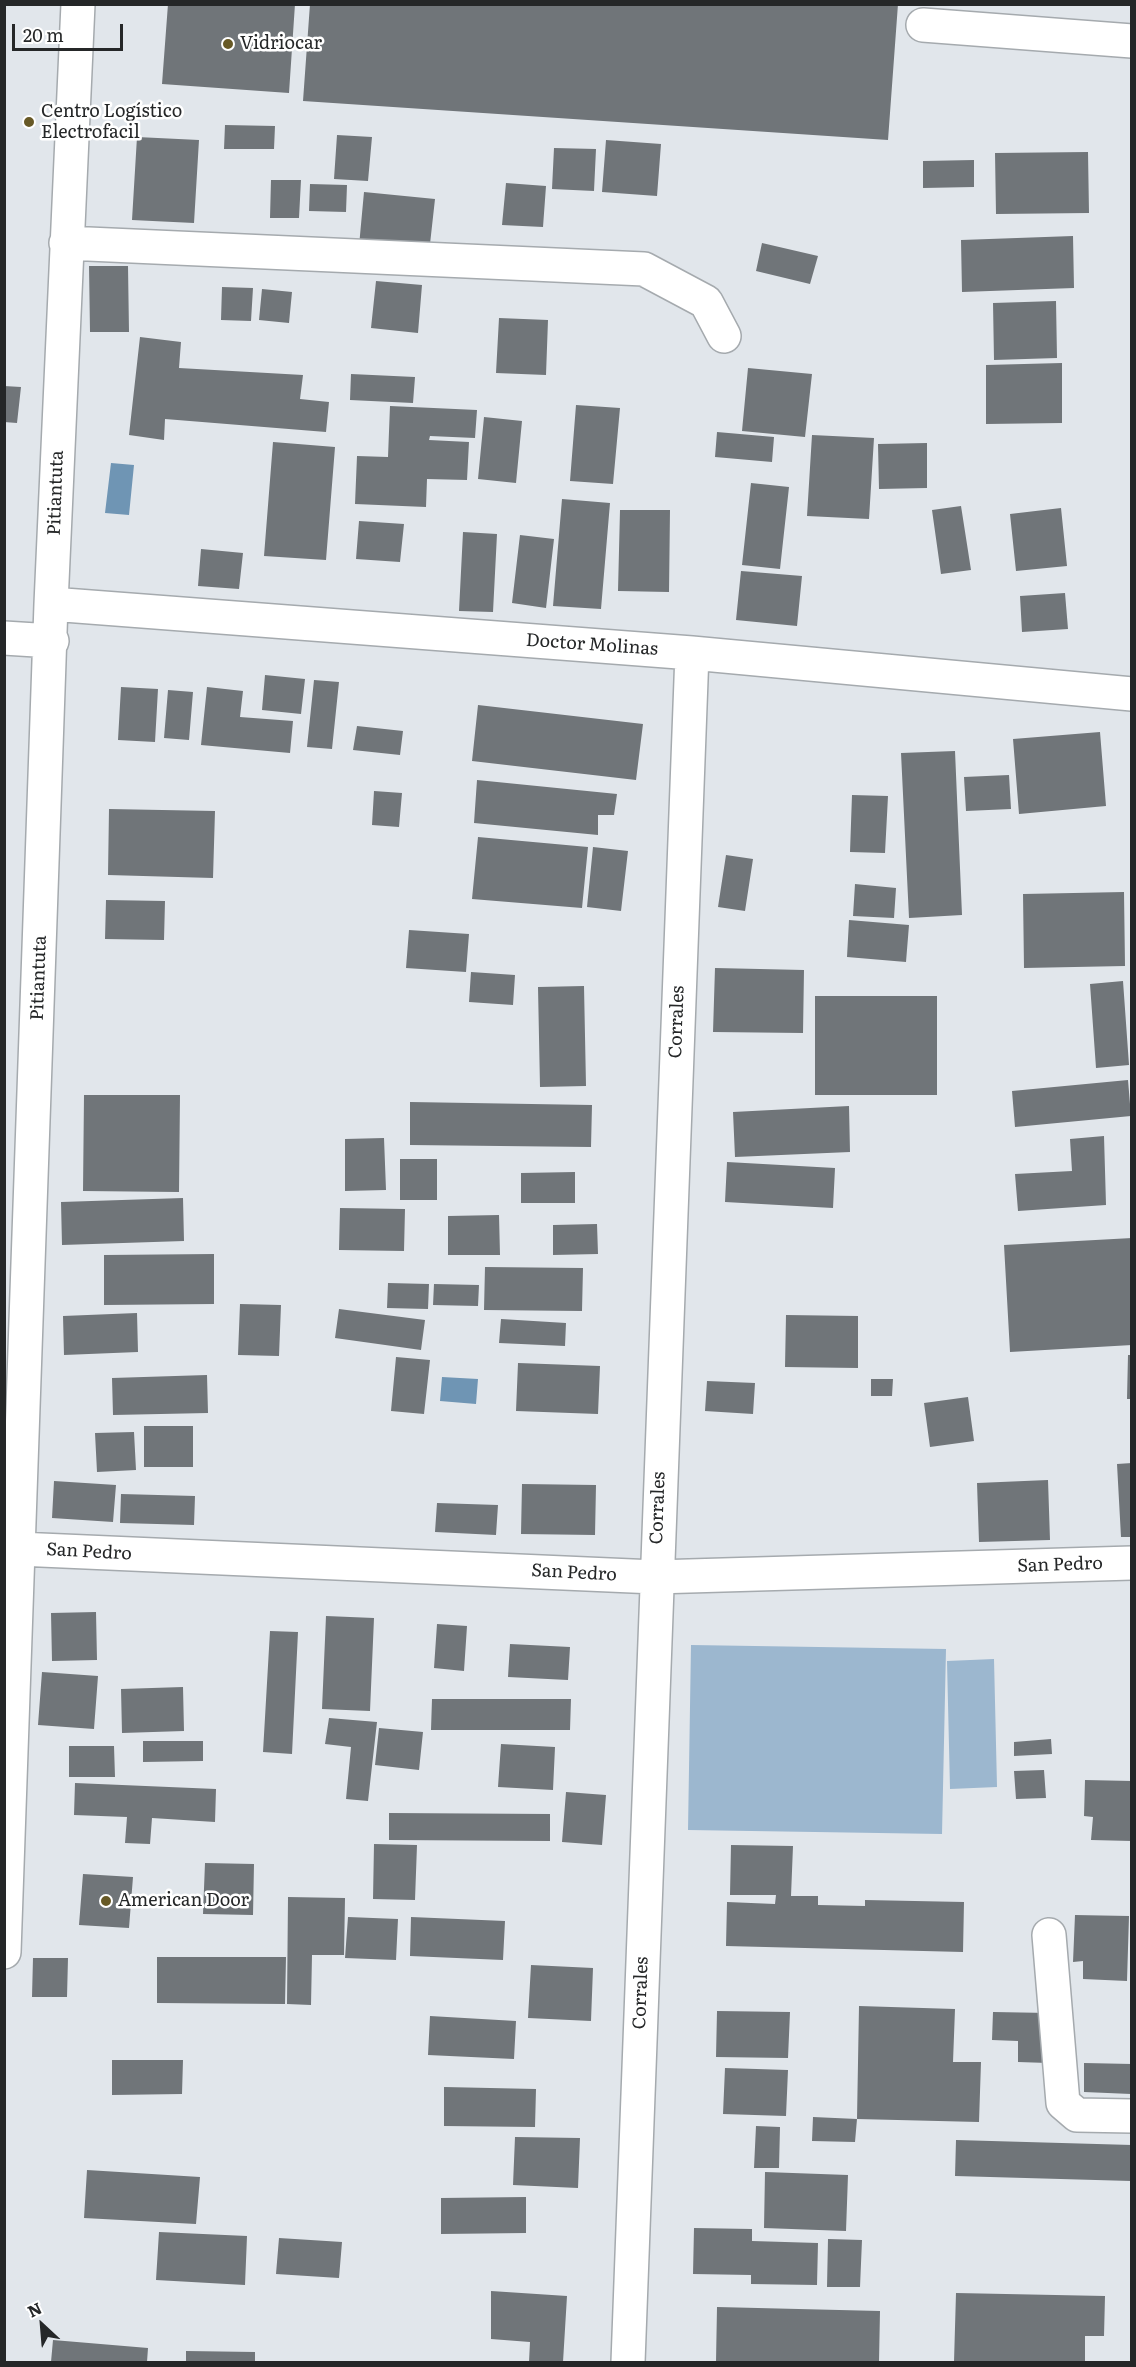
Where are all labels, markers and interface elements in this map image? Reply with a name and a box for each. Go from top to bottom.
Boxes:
scale bar [15,12,126,50]
text: 20 m [23,21,64,48]
place label: Vidriocar [240,33,322,55]
marker: Vidriocar [221,37,235,51]
place label: Centro Logístico Electrofacil [41,101,182,144]
marker: Centro Logístico Electrofacil [22,115,36,129]
street label: Pitiantuta [44,450,68,536]
street label: Doctor Molinas [525,630,659,660]
street label: Pitiantuta [27,935,51,1021]
street label: Corrales [665,985,689,1059]
street label: Corrales [646,1471,670,1545]
street label: San Pedro [46,1539,132,1565]
street label: San Pedro [1017,1553,1103,1577]
street label: San Pedro [531,1560,617,1586]
place label: American Door [118,1890,249,1912]
marker: American Door [99,1894,113,1908]
street label: Corrales [629,1956,653,2030]
north arrow [12,2295,72,2355]
text: N [23,2295,45,2323]

